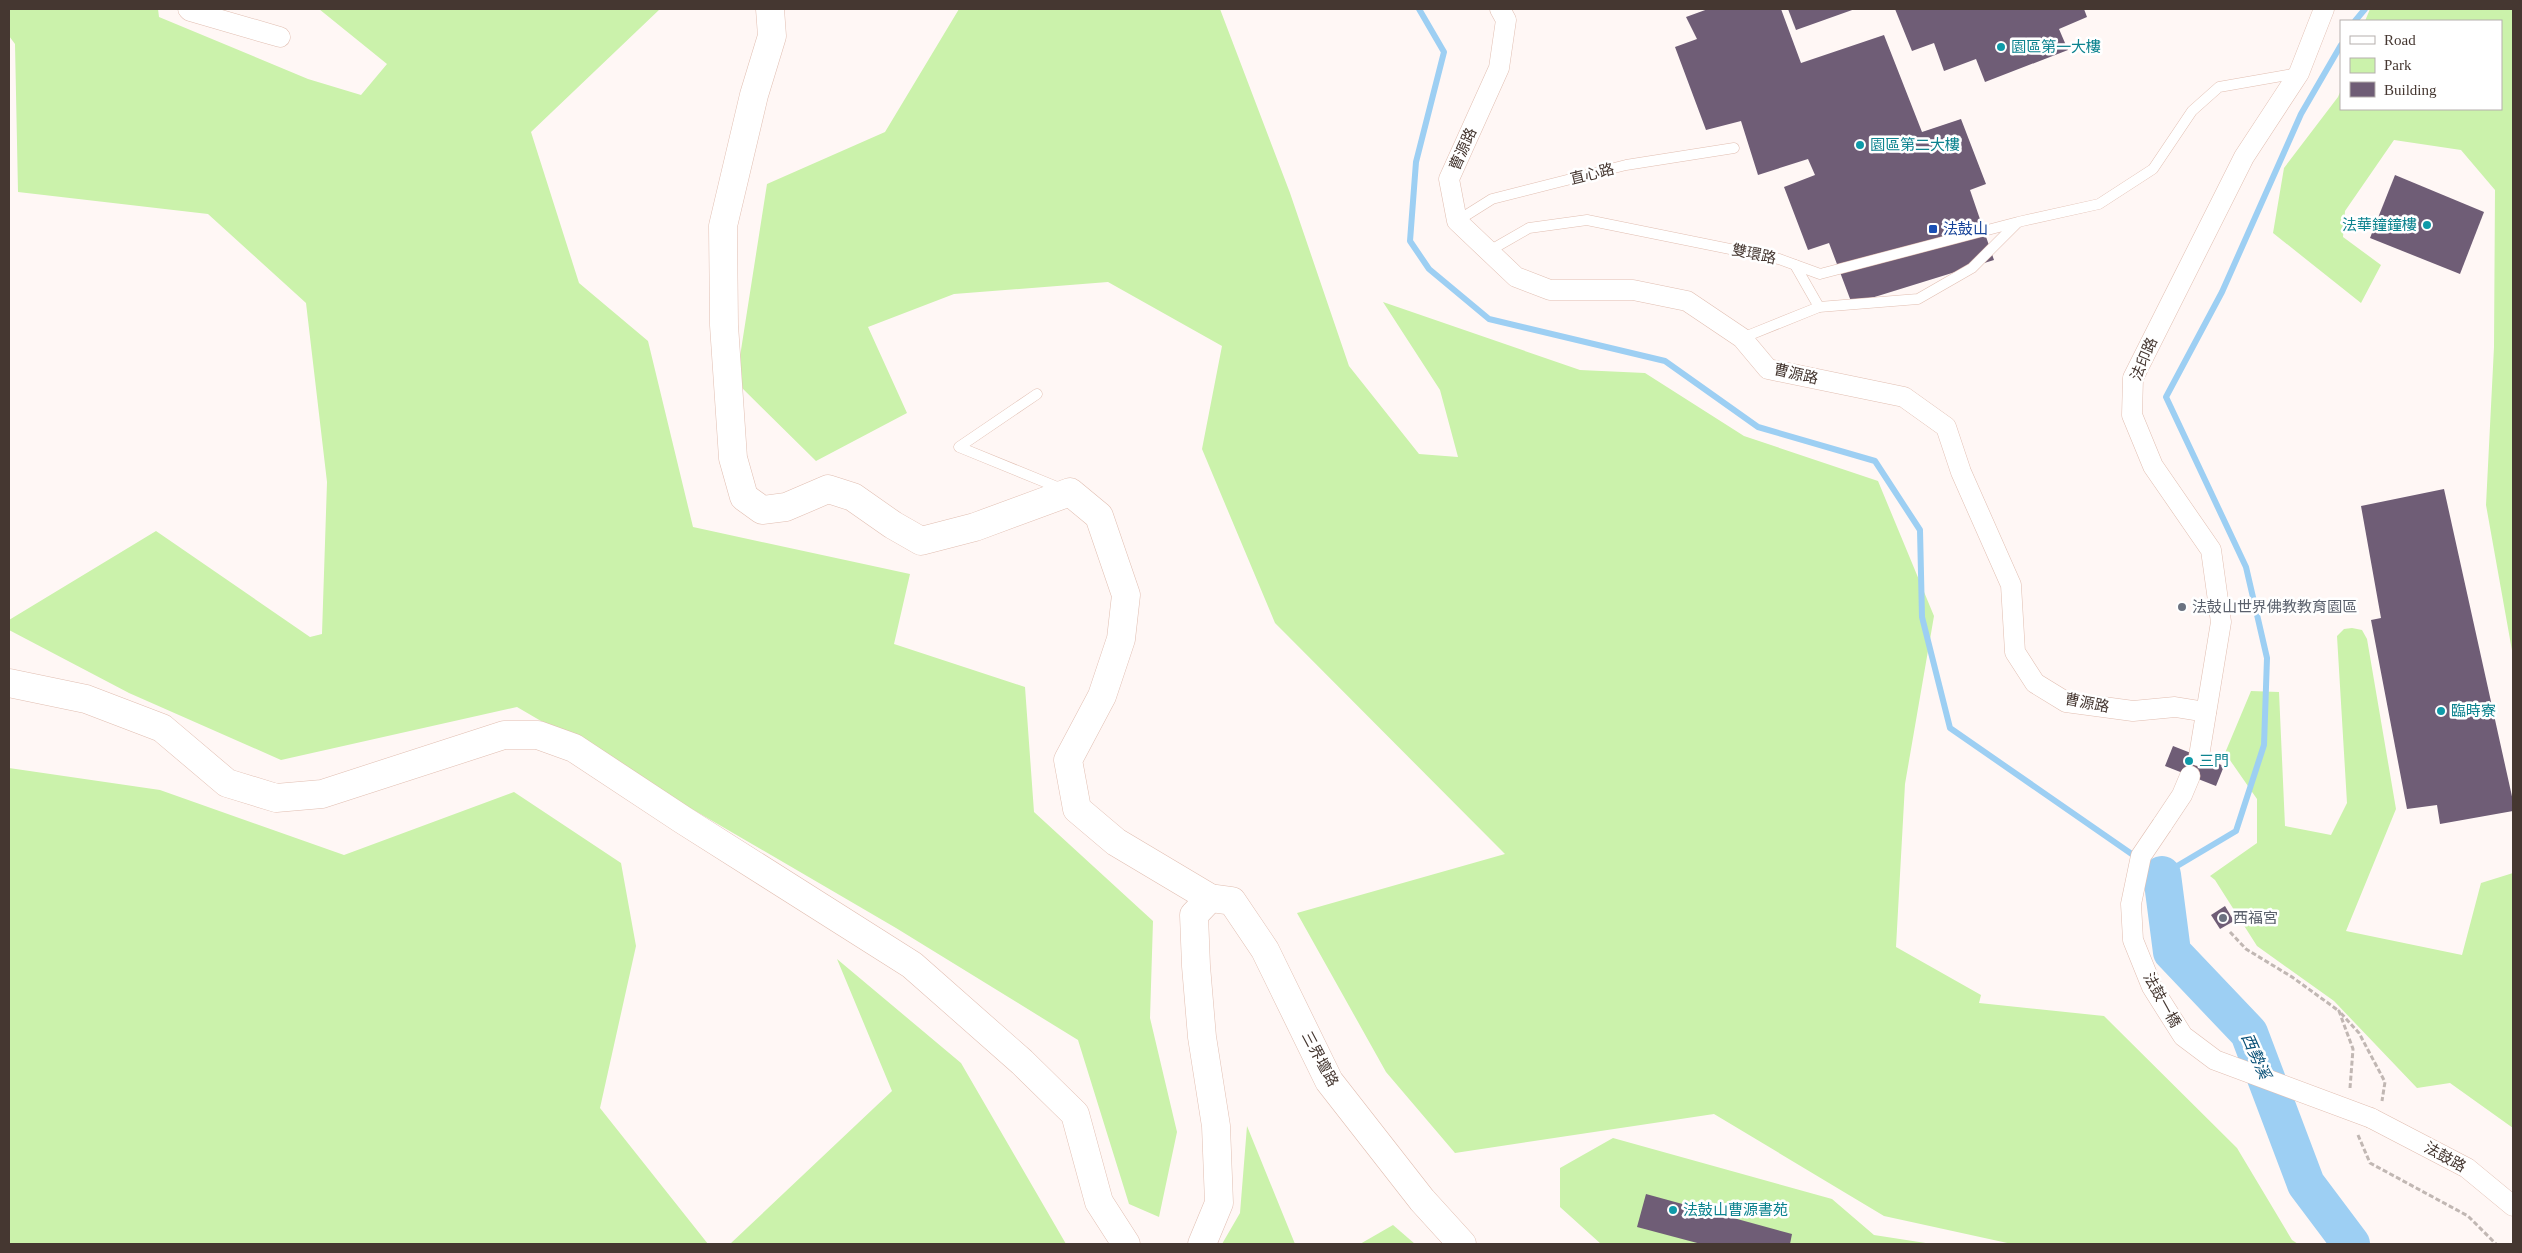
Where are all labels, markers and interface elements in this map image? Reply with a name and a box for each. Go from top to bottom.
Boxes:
legend [2340,20,2502,110]
text: Road [2384,32,2416,48]
place label: 園區第一大樓 [2011,39,2101,55]
marker: 園區第一大樓 [1995,41,2007,53]
text: Park [2384,57,2412,73]
text: Building [2384,82,2437,98]
street label: 曹源路 [1447,125,1479,173]
place label: 園區第二大樓 [1870,137,1960,153]
marker: 園區第二大樓 [1854,139,1866,151]
street label: 直心路 [1568,161,1616,187]
place label: 法華鐘鐘樓 [2342,217,2417,233]
marker: 法華鐘鐘樓 [2421,219,2433,231]
place label: 法鼓山 [1943,221,1988,237]
marker: 法鼓山 [1927,223,1939,235]
street label: 雙環路 [1730,241,1778,267]
street label: 法印路 [2128,335,2160,383]
street label: 曹源路 [1772,361,1820,387]
place label: 法鼓山世界佛教教育園區 [2192,598,2357,615]
marker: 法鼓山世界佛教教育園區 [2176,601,2188,613]
street label: 曹源路 [2063,691,2111,715]
place label: 臨時寮 [2451,703,2496,719]
marker: 臨時寮 [2435,705,2447,717]
place label: 三門 [2199,753,2229,769]
marker: 三門 [2183,755,2195,767]
place label: 西福宮 [2233,910,2278,926]
marker: 西福宮 [2217,912,2229,924]
street label: 法鼓一橋 [2140,970,2184,1030]
street label: 三界壇路 [1299,1028,1342,1089]
water label: 西勢溪 [2238,1031,2274,1083]
street label: 法鼓路 [2421,1139,2469,1175]
place label: 法鼓山曹源書苑 [1683,1202,1788,1218]
marker: 法鼓山曹源書苑 [1667,1204,1679,1216]

